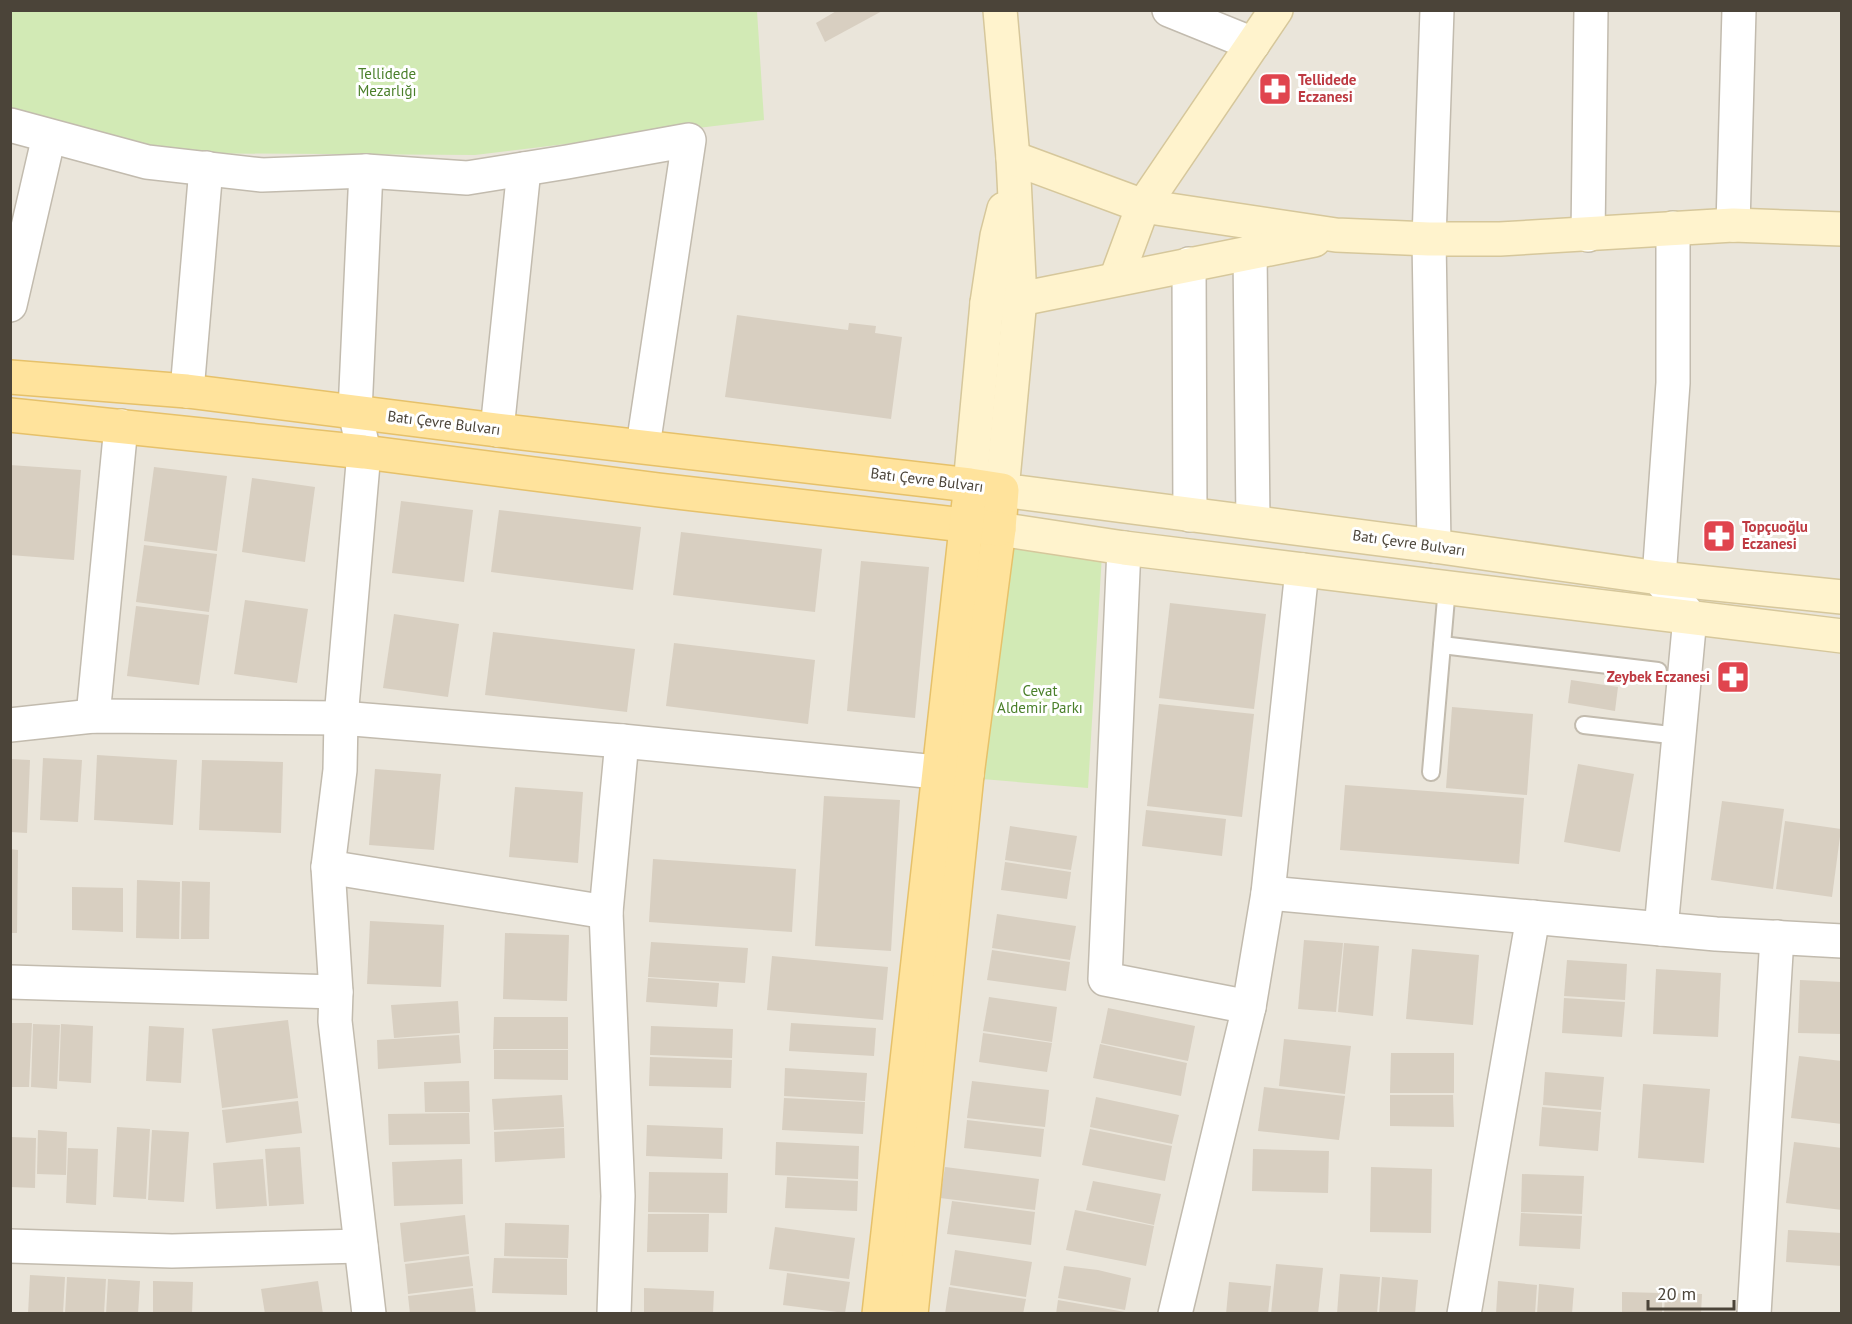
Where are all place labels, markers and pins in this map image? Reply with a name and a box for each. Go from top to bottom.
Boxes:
place label: Tellidede Eczanesi [1298,70,1357,106]
pharmacy icon: Tellidede Eczanesi [1257,71,1293,107]
place label: Topçuoğlu Eczanesi [1742,517,1808,553]
pharmacy icon: Topçuoğlu Eczanesi [1701,518,1737,554]
pharmacy icon: Zeybek Eczanesi [1715,659,1751,695]
place label: Zeybek Eczanesi [1607,667,1710,686]

